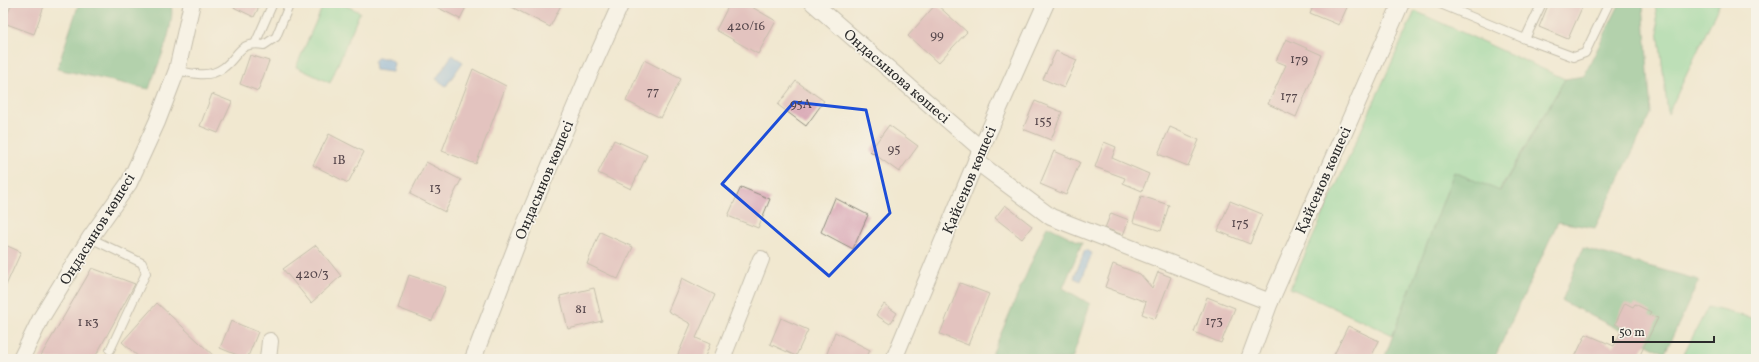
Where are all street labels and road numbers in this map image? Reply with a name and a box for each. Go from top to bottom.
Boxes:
street label: Ондасынова көшесі [838,25,954,129]
street label: Ондасынов көшесі [511,118,580,243]
street label: Қайсенов көшесі [938,123,1003,238]
street label: Қайсенов көшесі [1291,124,1357,238]
street label: Оңдасынов көшесі [55,170,141,290]

